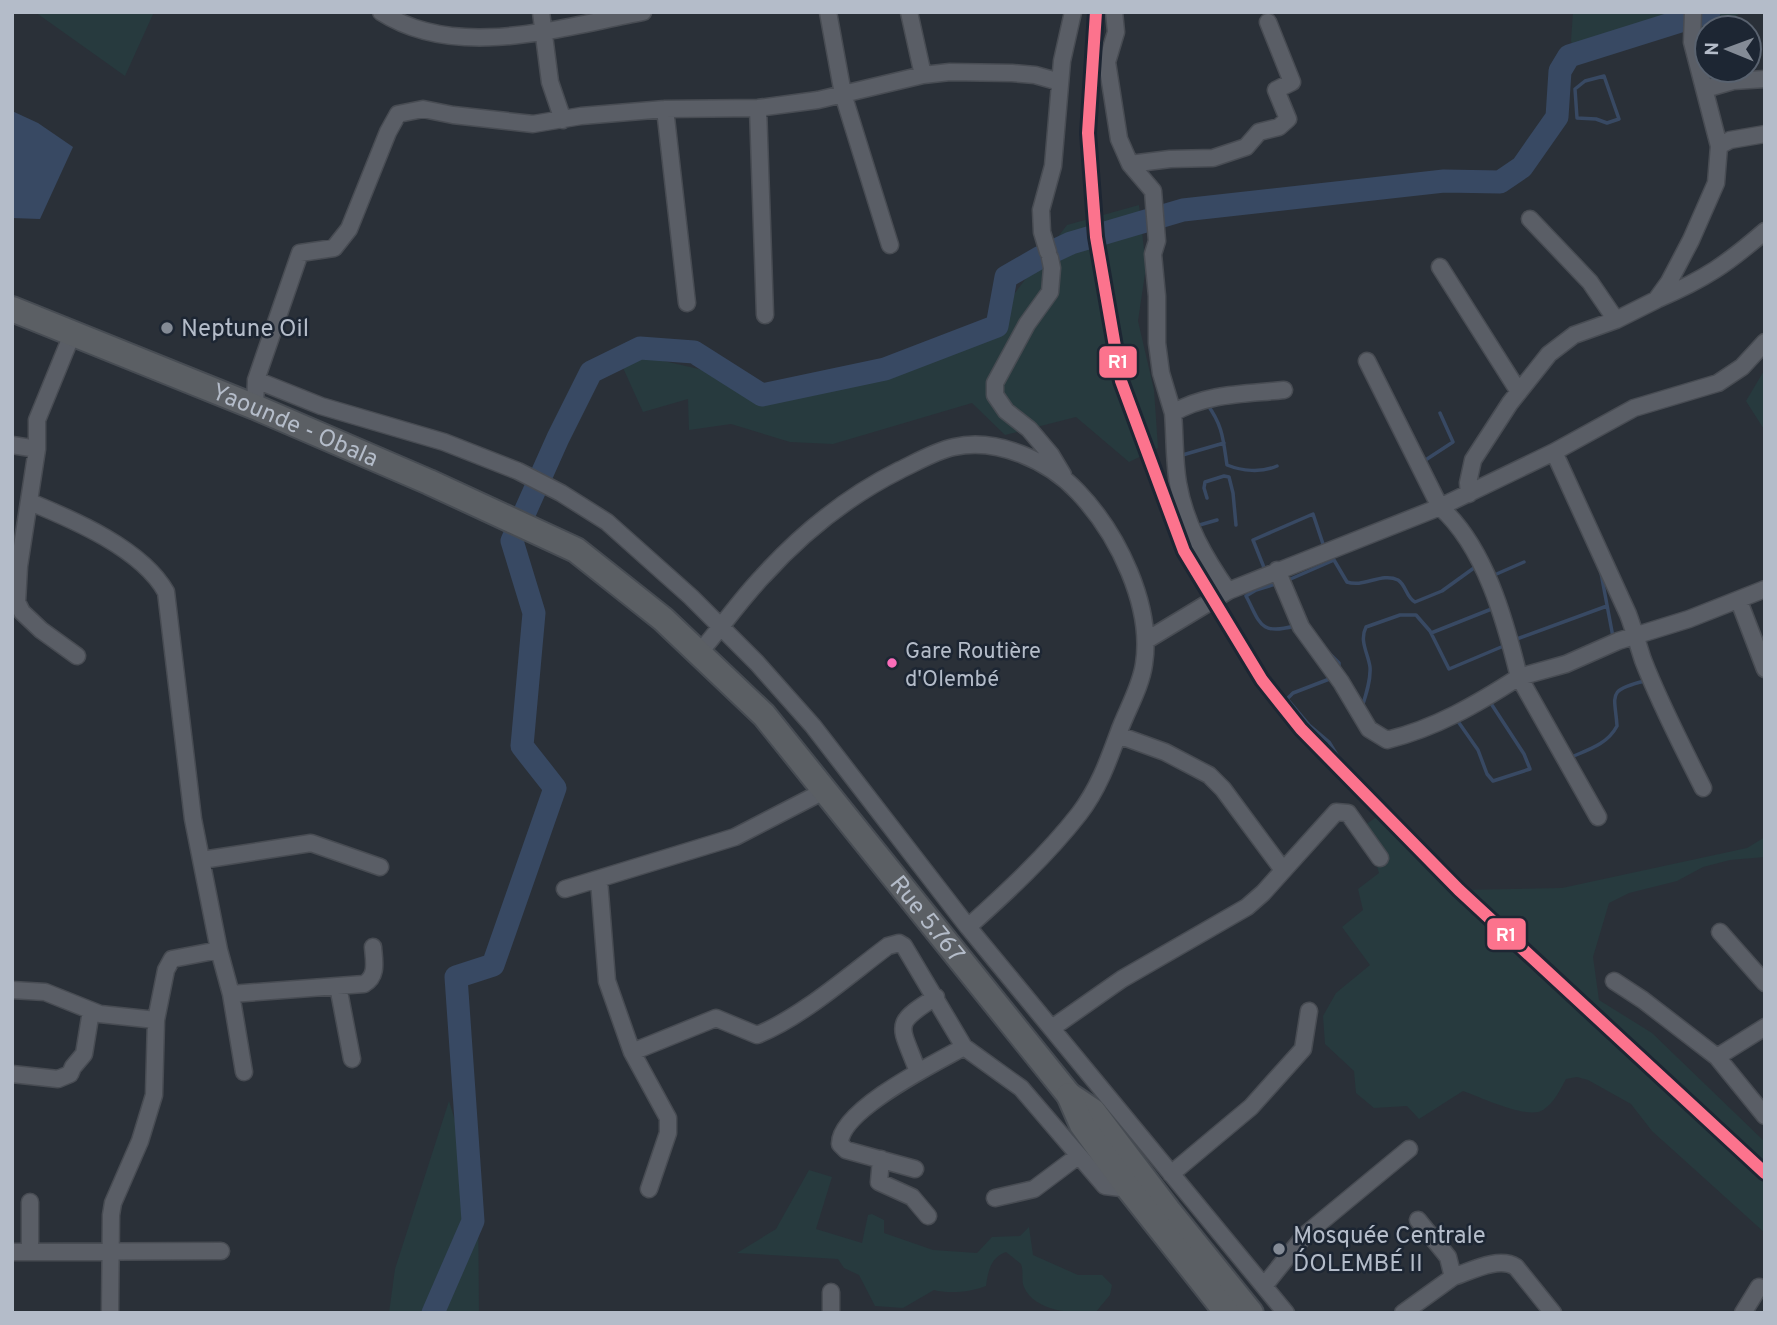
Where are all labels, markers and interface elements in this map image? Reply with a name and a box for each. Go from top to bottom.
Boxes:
north arrow [1693,14,1763,84]
text: N [1701,42,1725,56]
place label: Neptune Oil [181,315,309,345]
marker: Neptune Oil [159,320,175,336]
line badge: R1 [1098,345,1138,379]
text: R1 [1108,351,1128,375]
street label: Yaounde - Obala [207,378,382,475]
place label: Gare Routière d'Olembé [905,639,1041,694]
marker: Gare Routière d'Olembé [885,656,899,670]
street label: Rue 5.767 [882,870,970,970]
line badge: R1 [1486,917,1527,951]
text: R1 [1496,924,1516,948]
place label: Mosquée Centrale D´OLEMBÉ II [1293,1222,1486,1280]
marker: Mosquée Centrale D´OLEMBÉ II [1271,1241,1287,1257]

